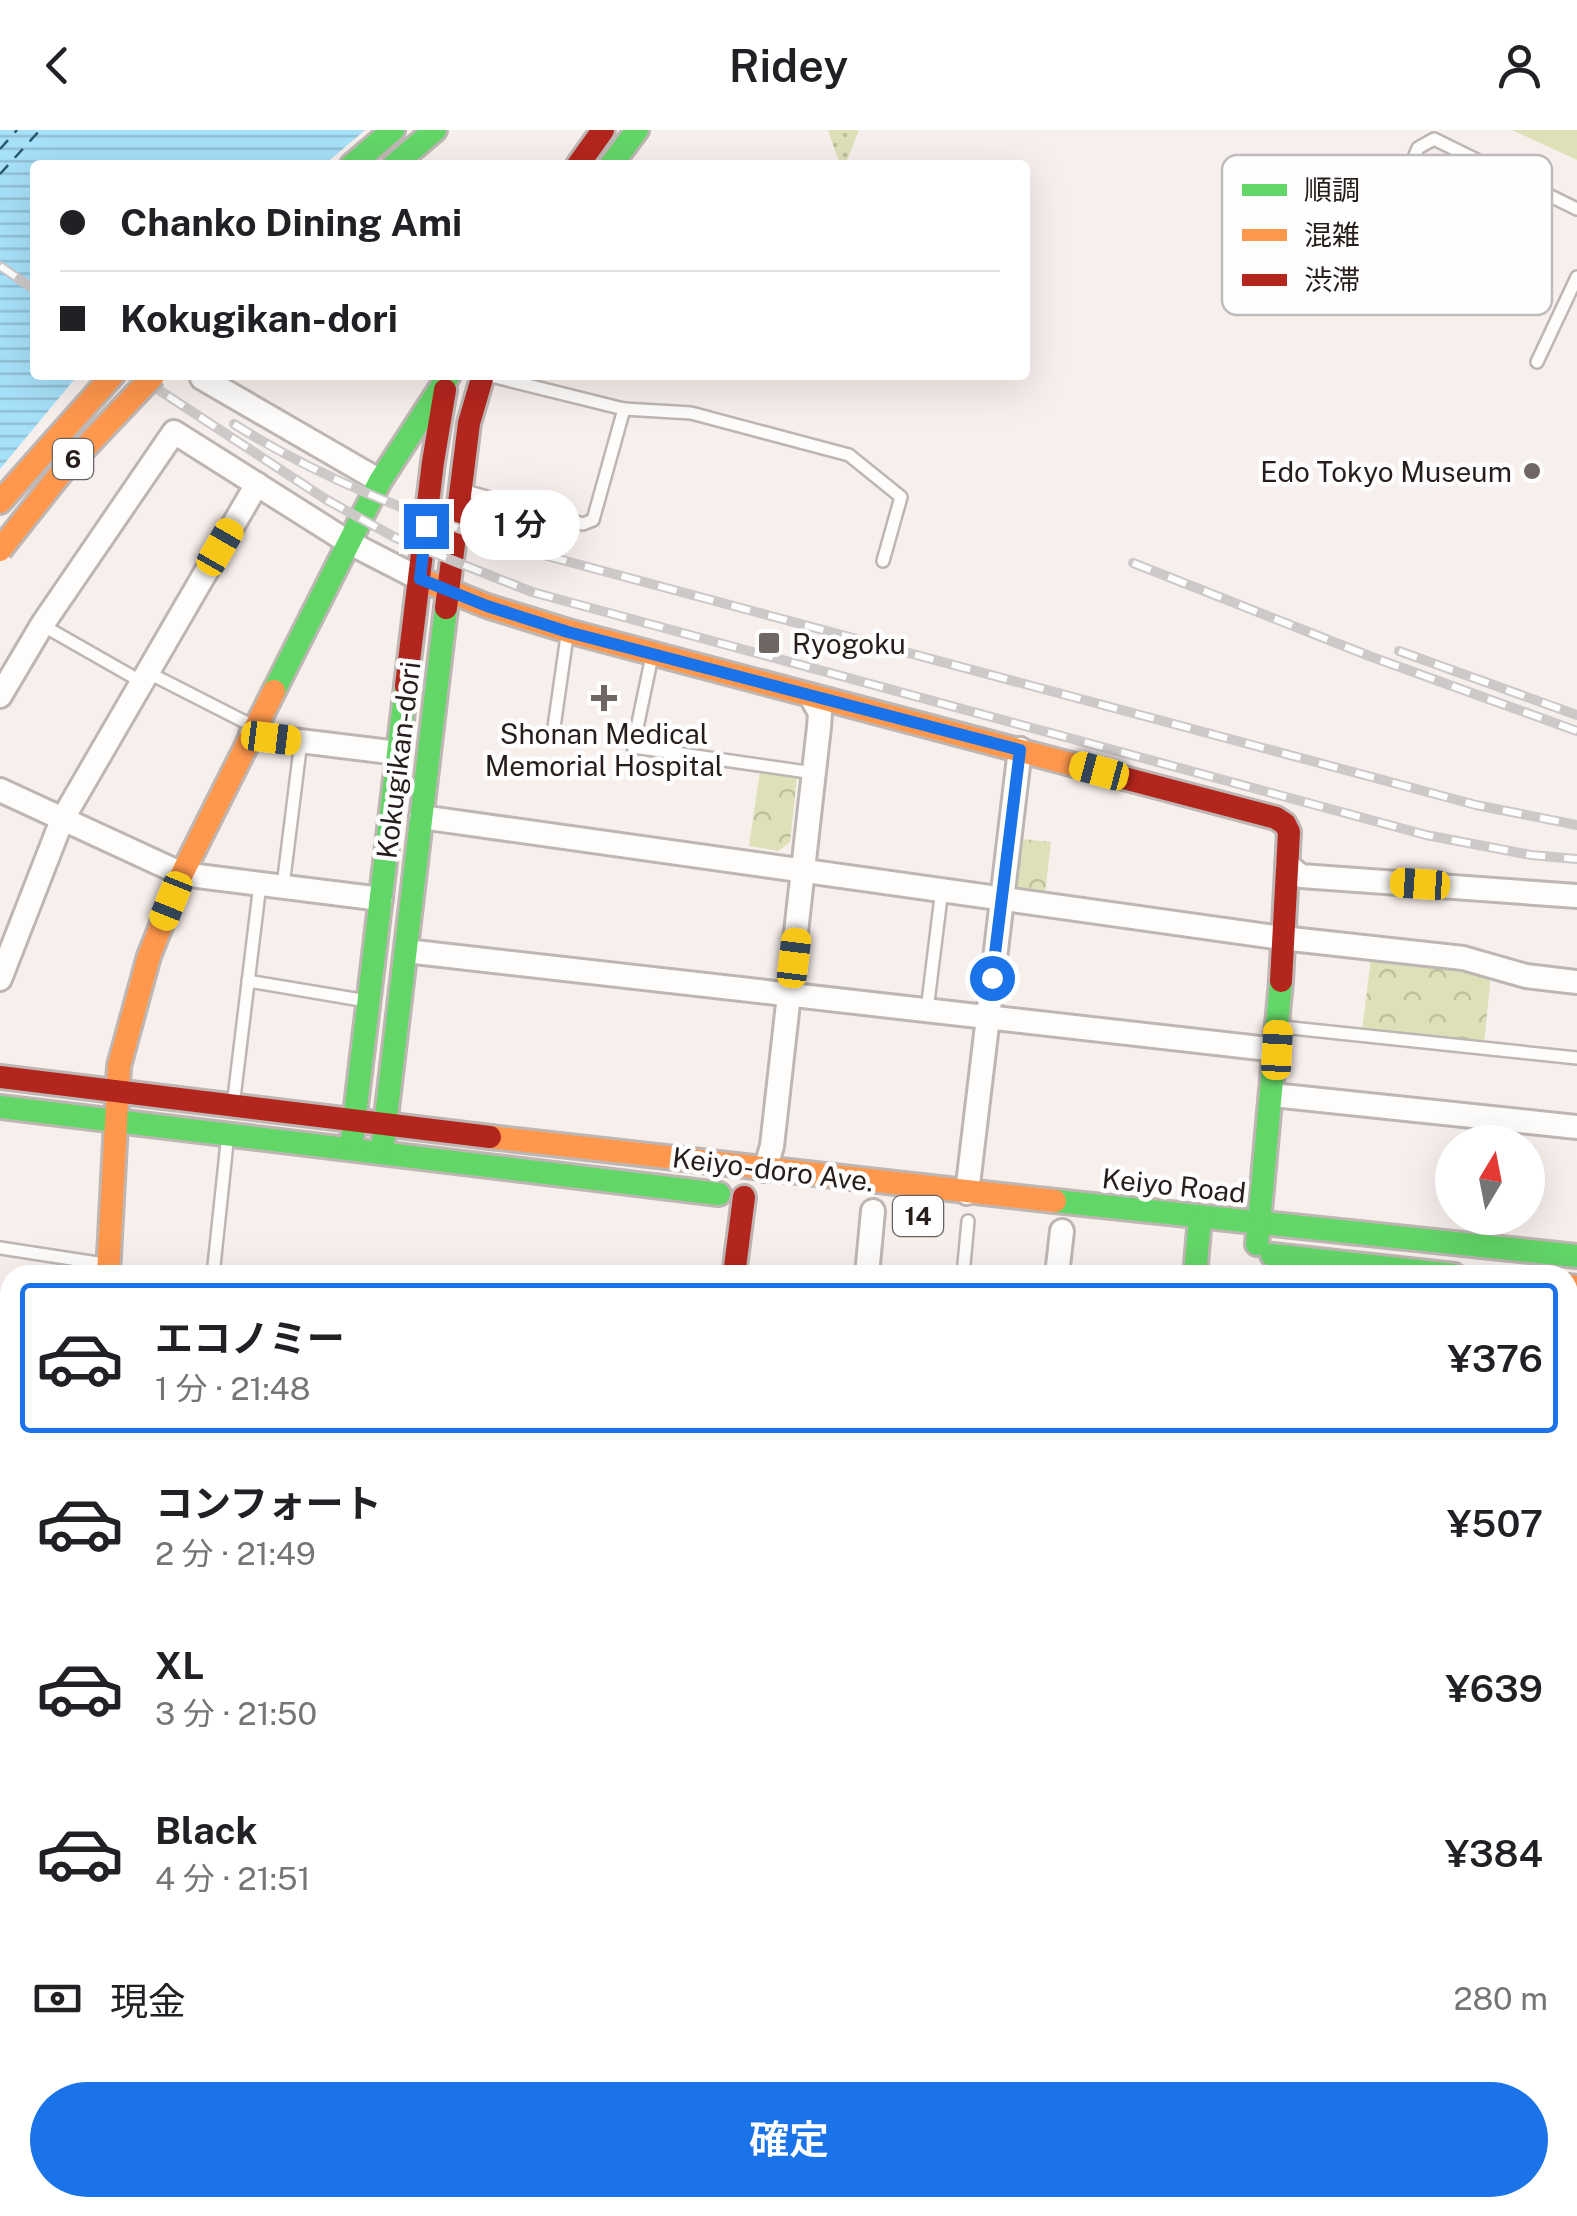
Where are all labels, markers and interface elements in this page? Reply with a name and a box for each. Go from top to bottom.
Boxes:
icon: back [30,38,85,93]
icon: person [1492,38,1547,93]
text: Ridey [729,39,848,92]
legend [1222,155,1552,315]
text: 順調 [1304,173,1360,206]
text: Chanko Dining Ami [120,200,462,245]
text: 混雑 [1304,218,1360,251]
text: 渋滞 [1304,263,1360,296]
text: Kokugikan-dori [120,296,398,341]
road number: 6 [53,439,93,479]
place label: Edo Tokyo Museum [1260,455,1512,488]
marker: Edo Tokyo Museum [1521,460,1543,482]
callout: 1 分 [461,491,581,561]
route end [404,504,449,549]
text: 1 分 [494,506,546,543]
car [192,514,248,580]
place label: Ryogoku [792,627,906,660]
marker: Ryogoku [756,630,782,656]
street label: Kokugikan-dori [370,660,426,860]
marker: Shonan Medical Memorial Hospital [591,685,617,711]
place label: Shonan Medical Memorial Hospital [485,717,723,782]
car [239,719,303,757]
car [1066,749,1132,793]
car [1389,867,1451,901]
car [146,868,196,934]
car [775,926,813,990]
route start [970,956,1015,1001]
car [1260,1019,1294,1081]
north arrow [1435,1125,1545,1235]
map controls [1435,1125,1545,1235]
street label: Keiyo-doro Ave. [670,1140,876,1198]
street label: Keiyo Road [1100,1161,1248,1209]
road number: 14 [893,1196,943,1236]
icon: car [35,1313,125,1403]
text: エコノミー [155,1316,345,1361]
text: ¥376 [1448,1336,1543,1381]
text: 1 分 · 21:48 [155,1370,310,1407]
icon: car [35,1478,125,1568]
text: コンフォート [155,1481,382,1526]
text: ¥507 [1447,1501,1543,1546]
text: 2 分 · 21:49 [155,1535,316,1572]
icon: car [35,1643,125,1733]
text: XL [155,1643,204,1688]
text: ¥639 [1446,1666,1543,1711]
text: 3 分 · 21:50 [155,1695,317,1732]
icon: car [35,1808,125,1898]
text: Black [155,1808,258,1853]
text: ¥384 [1445,1831,1543,1876]
text: 4 分 · 21:51 [155,1860,310,1897]
icon: cash [30,1971,85,2026]
text: 現金 [110,1979,186,2024]
text: 280 m [1453,1980,1548,2017]
button: 確定 [30,2082,1548,2197]

